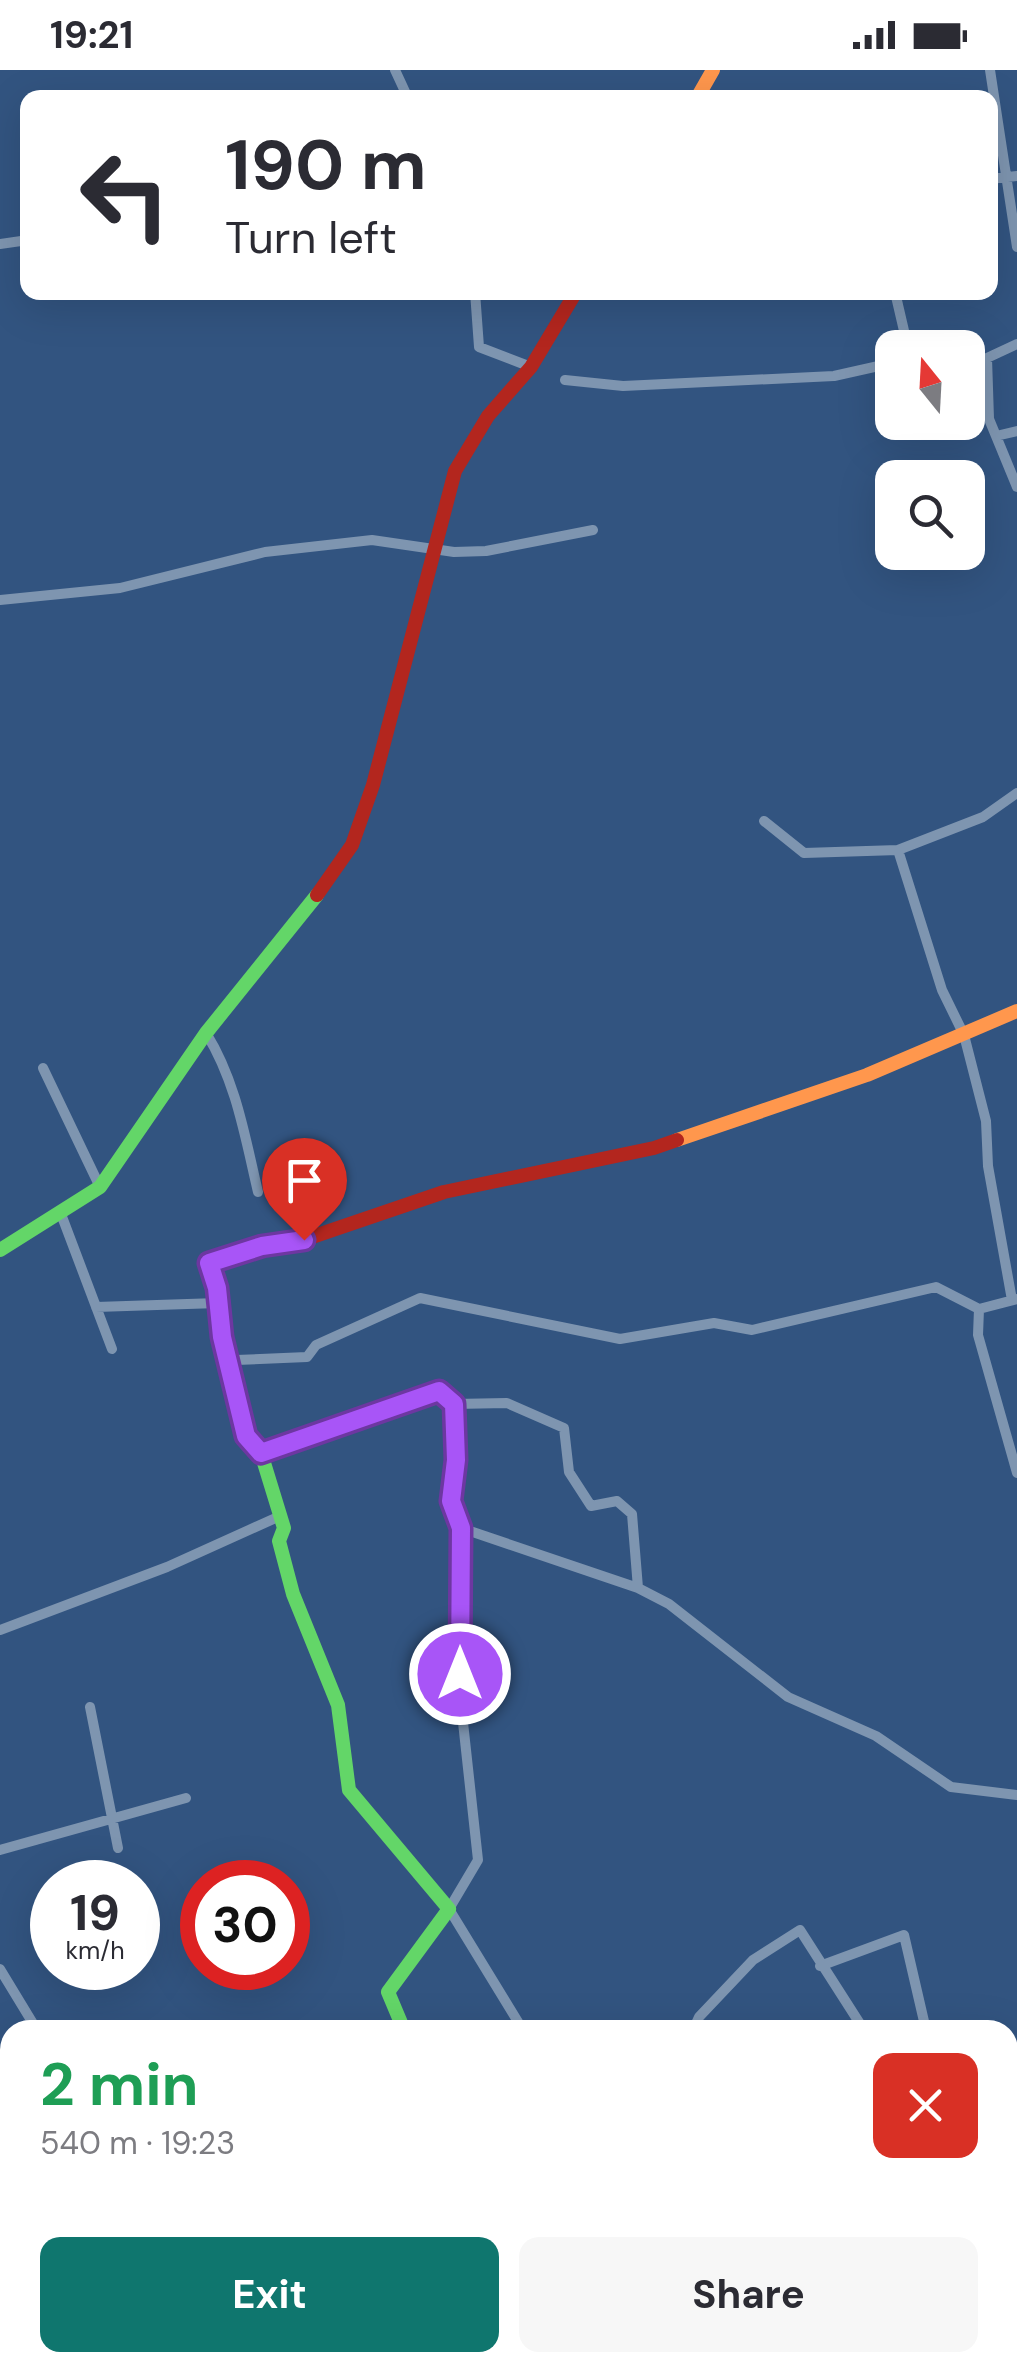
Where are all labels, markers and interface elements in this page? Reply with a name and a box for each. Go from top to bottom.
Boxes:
text: 19:21 [50,10,133,60]
text: 190 m [225,120,427,211]
icon: left [60,130,190,260]
text: Turn left [225,208,397,267]
north arrow [875,330,985,440]
map controls [875,330,985,570]
button: search [875,460,985,570]
pin [262,1138,347,1241]
icon: arrive [277,1153,332,1208]
position arrow [408,1622,512,1726]
speed limit sign: 30 [180,1860,310,1990]
text: 19 [70,1880,120,1946]
text: km/h [65,1934,125,1967]
text: 2 min [40,2045,199,2124]
button: close [873,2053,978,2158]
text: 540 m · 19:23 [40,2122,235,2164]
button: Exit [40,2237,499,2352]
button: Share [519,2237,978,2352]

